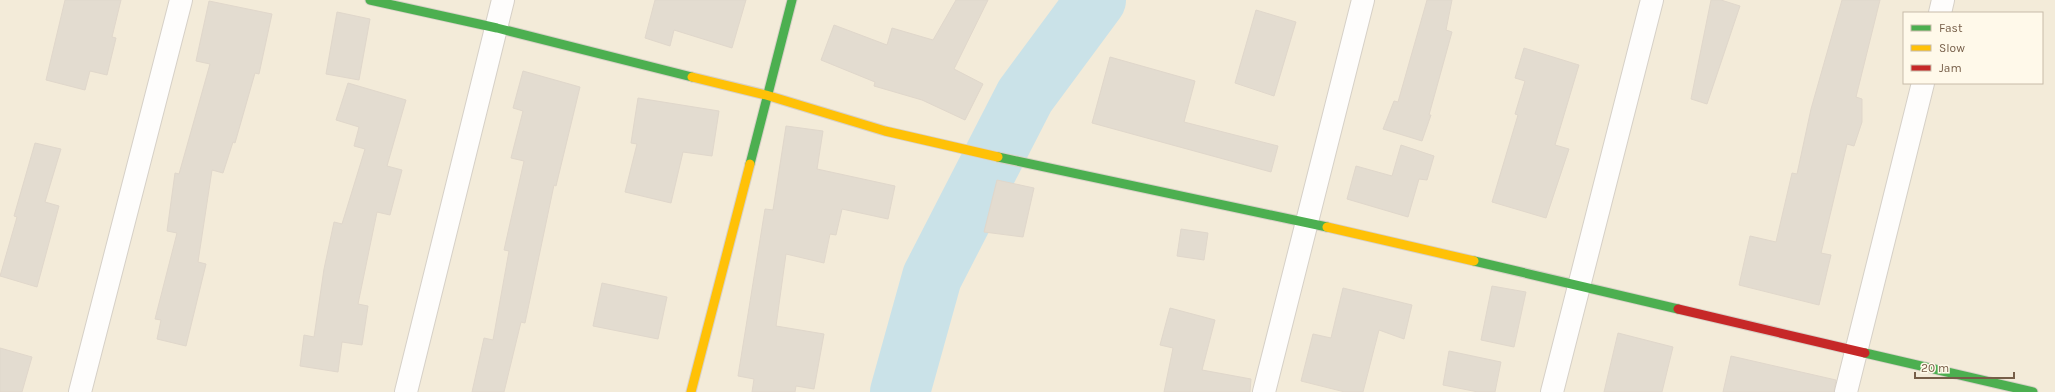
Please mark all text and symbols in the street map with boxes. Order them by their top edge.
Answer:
legend [1903,12,2043,84]
text: Fast [1939,21,1963,35]
text: Slow [1939,41,1965,55]
text: Jam [1939,61,1962,75]
scale bar [1915,354,2014,380]
text: 20 m [1921,361,1949,375]

